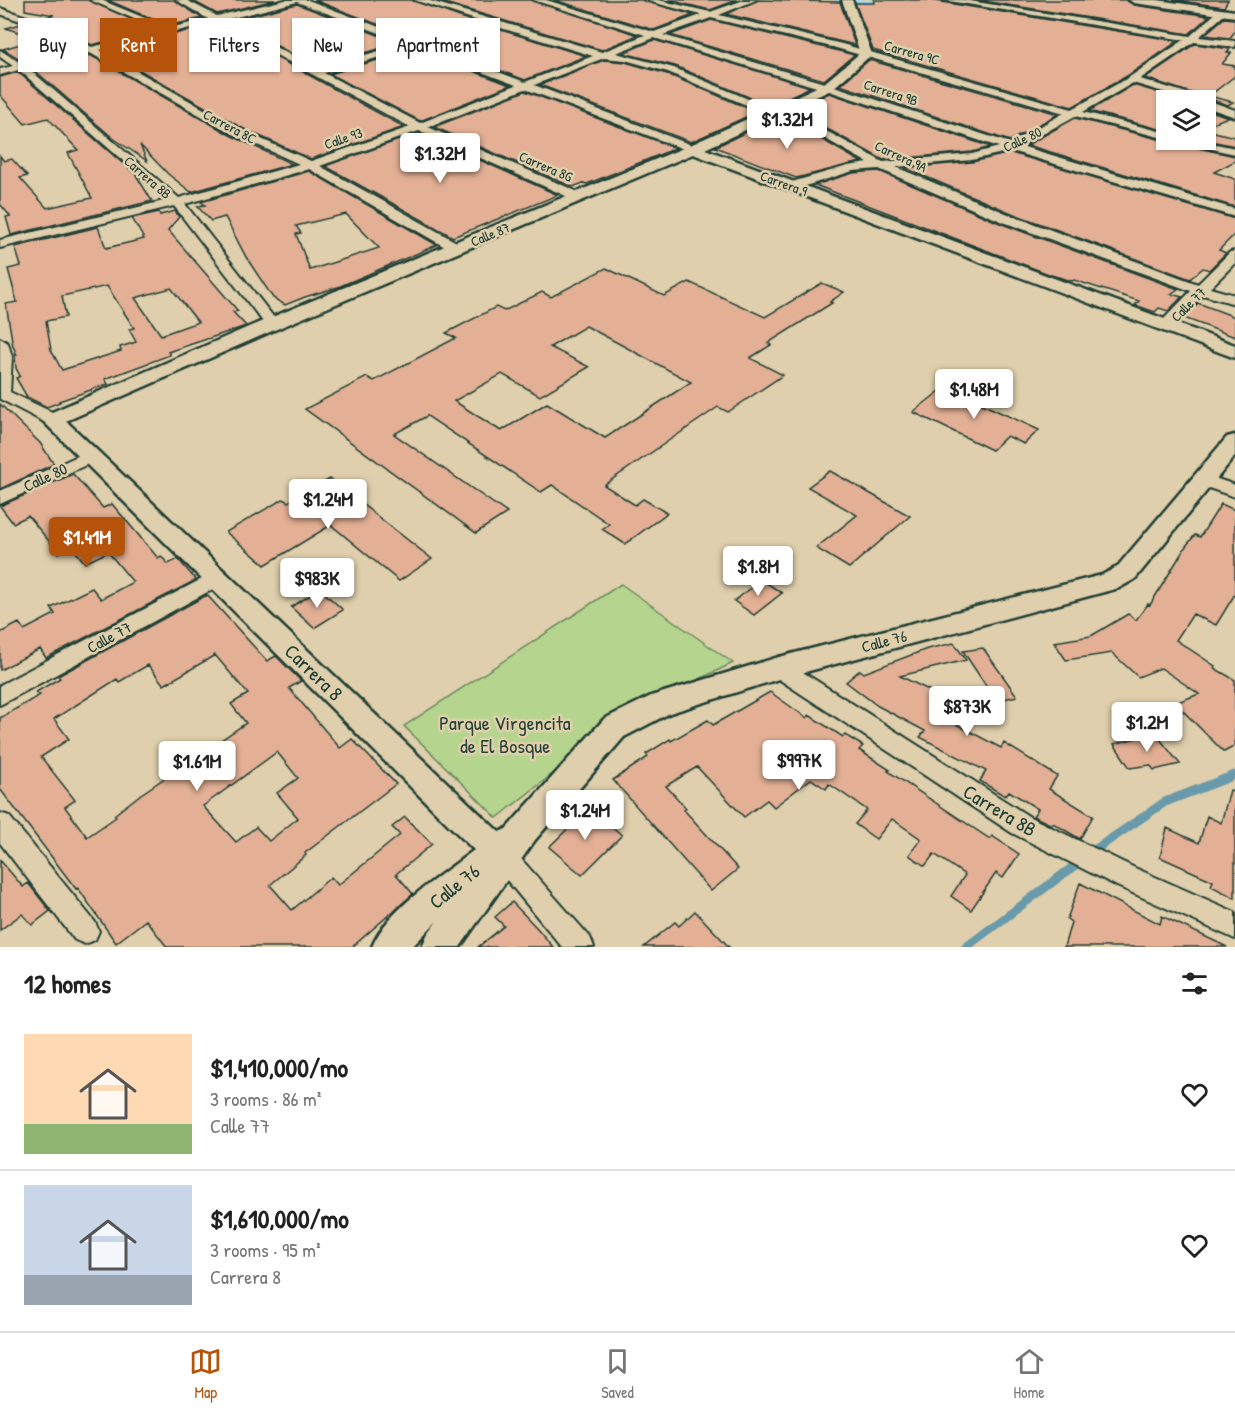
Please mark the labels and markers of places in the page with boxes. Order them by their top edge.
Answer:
pin: $1.32M [738,99,836,150]
pin: $1.32M [391,133,489,184]
pin: $1.48M [925,369,1023,420]
pin: $1.24M [279,479,377,530]
pin: $1.41M [38,517,136,568]
pin: $1.8M [716,546,800,597]
pin: $983K [275,558,359,609]
pin: $873K [925,686,1009,737]
pin: $1.2M [1105,702,1189,753]
pin: $997K [757,740,841,791]
pin: $1.61M [148,741,246,792]
pin: $1.24M [536,790,634,841]

